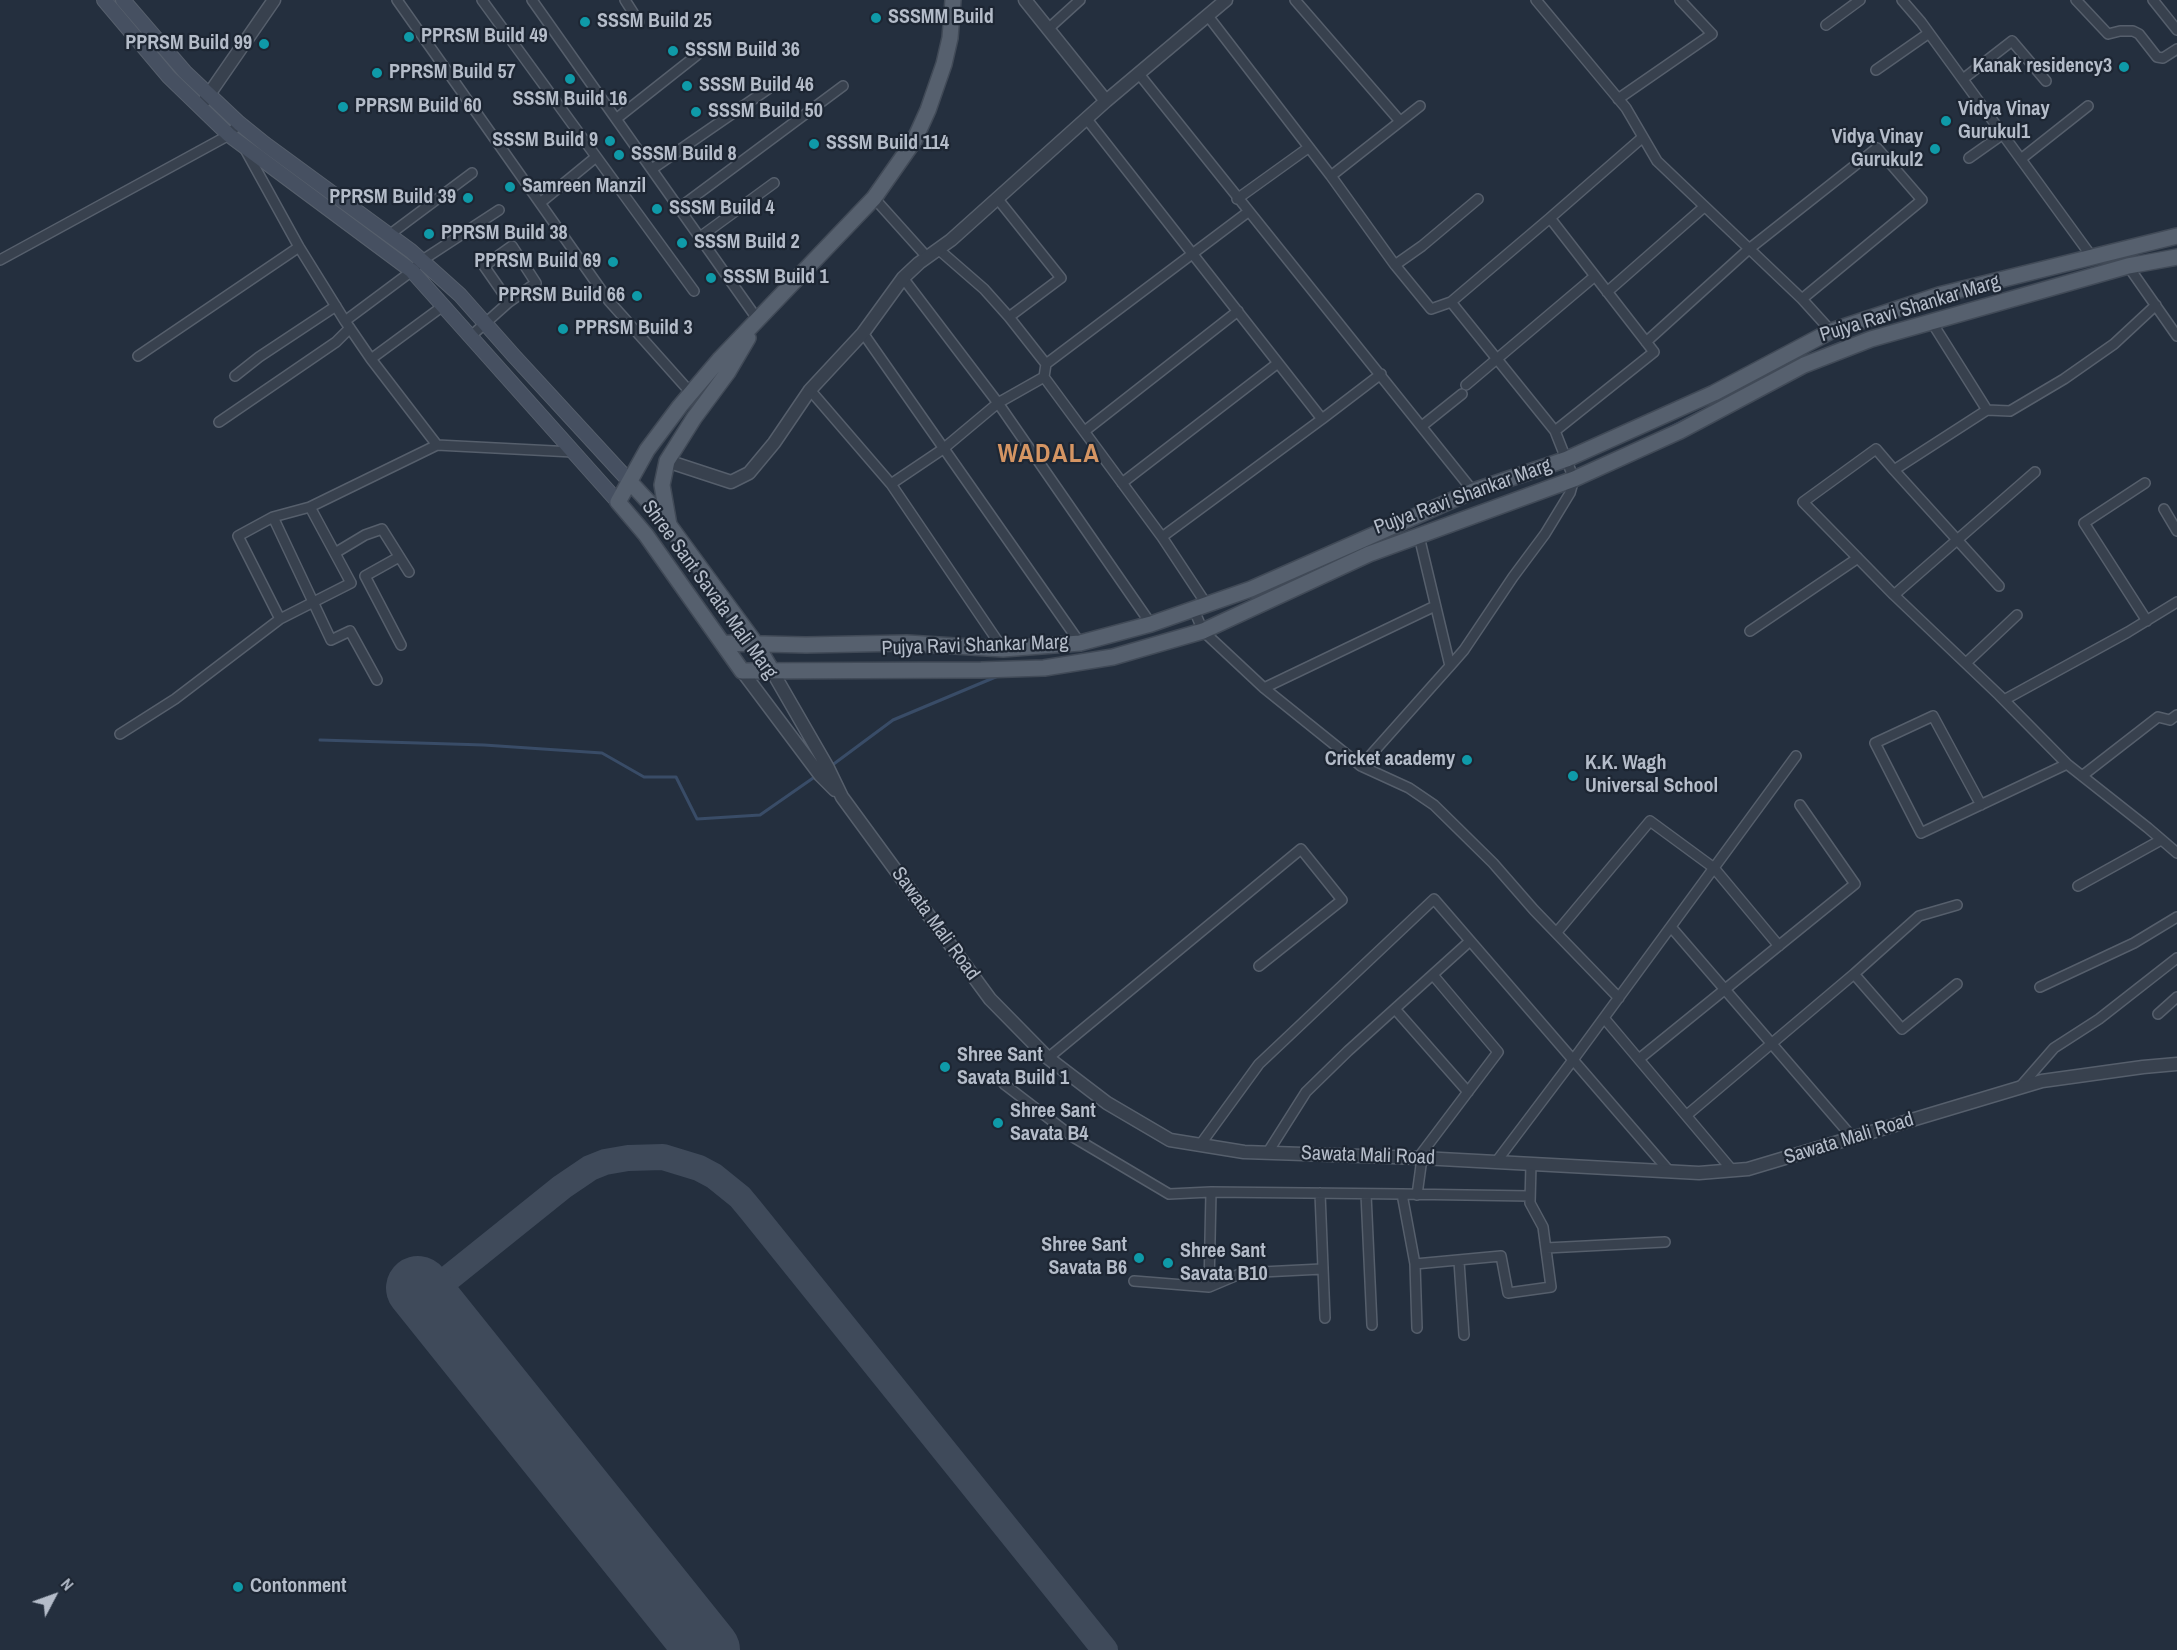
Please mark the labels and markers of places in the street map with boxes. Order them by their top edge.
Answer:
place label: SSSMM Build [888,6,994,30]
place label: SSSM Build 25 [597,10,712,34]
marker: SSSMM Build [869,11,883,25]
marker: SSSM Build 25 [578,15,592,29]
place label: PPRSM Build 49 [421,25,548,49]
marker: PPRSM Build 49 [402,30,416,44]
place label: PPRSM Build 99 [125,32,252,56]
marker: PPRSM Build 99 [257,37,271,51]
place label: SSSM Build 36 [685,39,800,63]
marker: SSSM Build 36 [666,44,680,58]
place label: Kanak residency3 [1973,55,2112,79]
marker: Kanak residency3 [2117,60,2131,74]
place label: PPRSM Build 57 [389,61,516,85]
marker: PPRSM Build 57 [370,66,384,80]
marker: SSSM Build 16 [563,72,577,86]
place label: SSSM Build 46 [699,74,814,98]
marker: SSSM Build 46 [680,79,694,93]
place label: SSSM Build 16 [513,88,627,112]
place label: PPRSM Build 60 [355,95,482,119]
place label: Vidya Vinay Gurukul1 [1958,98,2050,145]
marker: PPRSM Build 60 [336,100,350,114]
place label: SSSM Build 50 [708,100,823,124]
marker: SSSM Build 50 [689,105,703,119]
marker: Vidya Vinay Gurukul1 [1939,114,1953,128]
place label: Vidya Vinay Gurukul2 [1831,126,1923,173]
place label: SSSM Build 9 [492,129,598,153]
place label: SSSM Build 114 [826,132,949,156]
marker: SSSM Build 9 [603,134,617,148]
marker: SSSM Build 114 [807,137,821,151]
marker: Vidya Vinay Gurukul2 [1928,142,1942,156]
place label: SSSM Build 8 [631,143,737,167]
marker: SSSM Build 8 [612,148,626,162]
place label: Samreen Manzil [522,175,646,199]
marker: Samreen Manzil [503,180,517,194]
place label: PPRSM Build 39 [329,186,456,210]
marker: PPRSM Build 39 [461,191,475,205]
place label: SSSM Build 4 [669,197,775,221]
marker: SSSM Build 4 [650,202,664,216]
place label: PPRSM Build 38 [441,222,568,246]
marker: PPRSM Build 38 [422,227,436,241]
place label: SSSM Build 2 [694,231,800,255]
marker: SSSM Build 2 [675,236,689,250]
place label: PPRSM Build 69 [474,250,601,274]
marker: PPRSM Build 69 [606,255,620,269]
place label: SSSM Build 1 [723,266,829,290]
marker: SSSM Build 1 [704,271,718,285]
place label: PPRSM Build 66 [498,284,625,308]
marker: PPRSM Build 66 [630,289,644,303]
place label: PPRSM Build 3 [575,317,693,341]
marker: PPRSM Build 3 [556,322,570,336]
place label: Cricket academy [1325,748,1455,772]
place label: K.K. Wagh Universal School [1585,752,1718,799]
marker: Cricket academy [1460,753,1474,767]
marker: K.K. Wagh Universal School [1566,769,1580,783]
place label: Shree Sant Savata Build 1 [957,1044,1069,1091]
marker: Shree Sant Savata Build 1 [938,1060,952,1074]
place label: Shree Sant Savata B4 [1010,1100,1096,1147]
marker: Shree Sant Savata B4 [991,1116,1005,1130]
place label: Shree Sant Savata B6 [1041,1234,1127,1281]
place label: Shree Sant Savata B10 [1180,1240,1268,1287]
marker: Shree Sant Savata B6 [1132,1251,1146,1265]
marker: Shree Sant Savata B10 [1161,1256,1175,1270]
place label: Contonment [250,1575,347,1599]
marker: Contonment [231,1580,245,1594]

